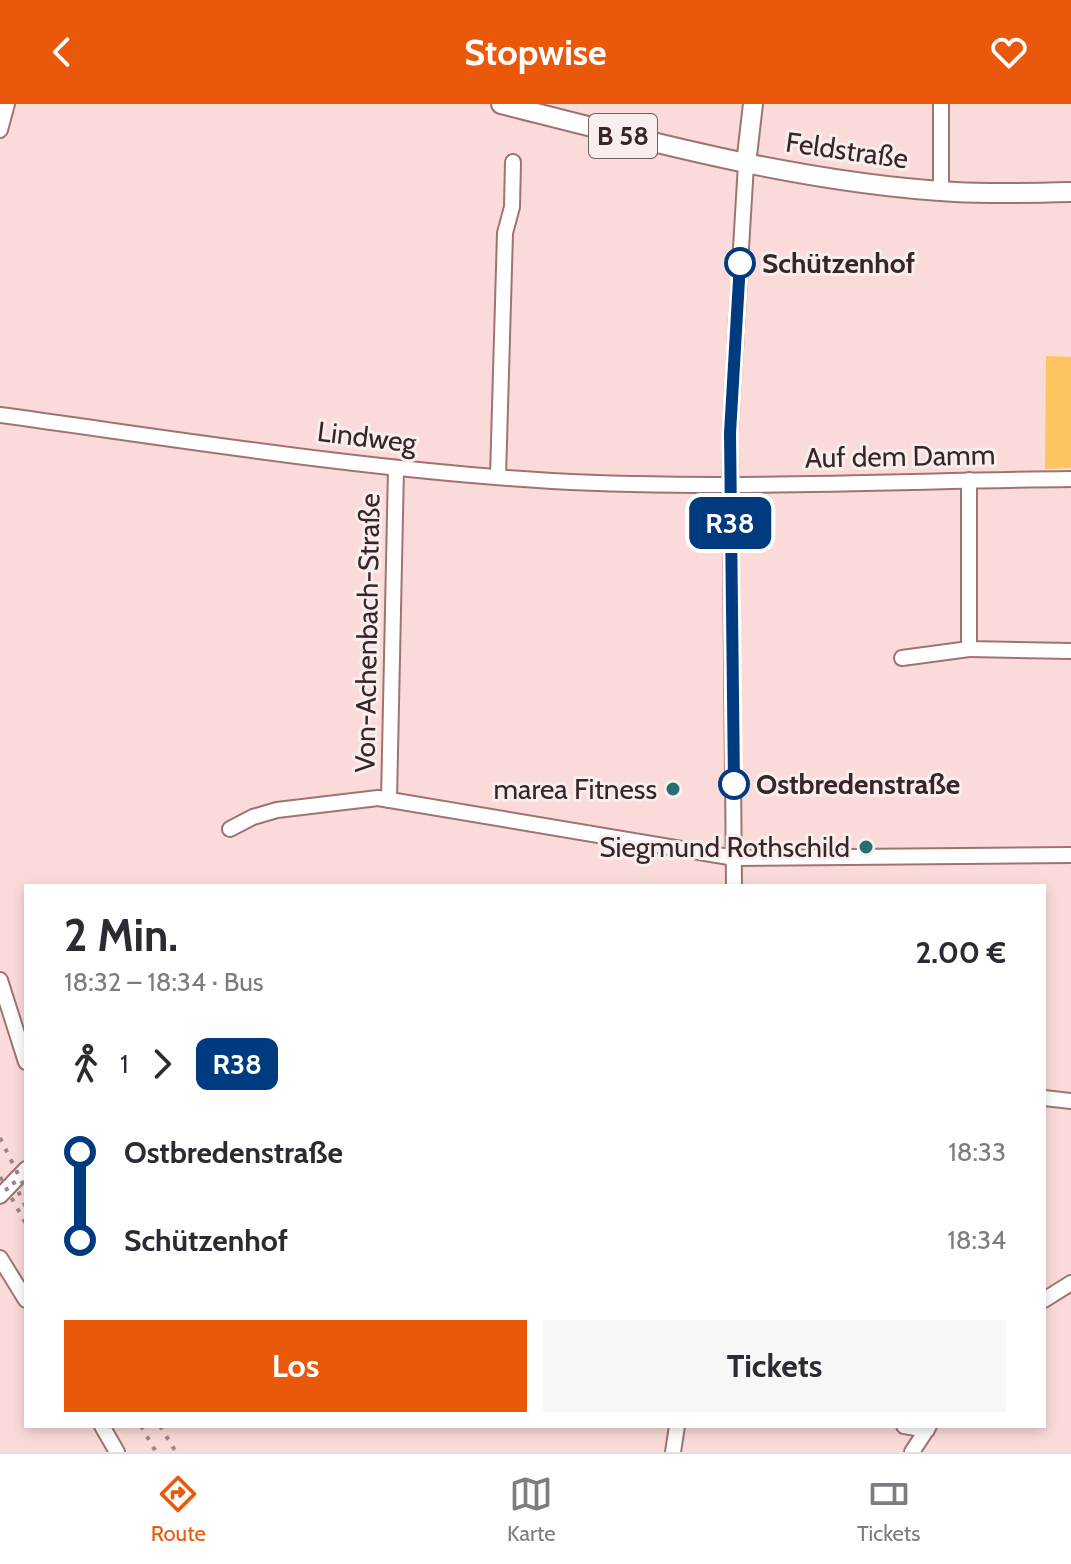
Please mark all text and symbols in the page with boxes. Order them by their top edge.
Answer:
icon: back [40,30,84,74]
text: Stopwise [464,30,607,74]
icon: heart [987,30,1031,74]
road number: B 58 [589,114,657,158]
street label: Feldstraße [784,125,910,175]
place label: Schützenhof [762,246,915,280]
marker: Schützenhof [725,248,755,278]
street label: Lindweg [315,414,420,460]
street label: Auf dem Damm [804,437,996,475]
street label: Von-Achenbach-Straße [348,493,386,773]
line badge: R38 [684,497,776,549]
text: R38 [705,506,755,540]
place label: Ostbredenstraße [756,767,960,801]
marker: Ostbredenstraße [719,769,749,799]
place label: marea Fitness [493,772,657,806]
marker: marea Fitness [664,780,682,798]
place label: Siegmund Rothschild [599,830,850,864]
marker: Siegmund Rothschild [857,838,875,856]
text: 2 Min. [64,909,178,962]
text: 2.00 € [915,934,1006,971]
text: 18:32 – 18:34 · Bus [64,966,264,998]
icon: walk [64,1042,108,1086]
icon: forward [140,1042,184,1086]
text: R38 [212,1047,262,1081]
text: 1 [120,1048,128,1080]
text: Ostbredenstraße [124,1134,343,1171]
text: 18:33 [948,1136,1006,1168]
text: Schützenhof [124,1222,288,1259]
text: 18:34 [947,1224,1006,1256]
button: Los [64,1320,527,1412]
button: Tickets [543,1320,1006,1412]
tab: Route [151,1472,206,1547]
tab: Karte [507,1472,556,1547]
tab: Tickets [857,1472,920,1547]

